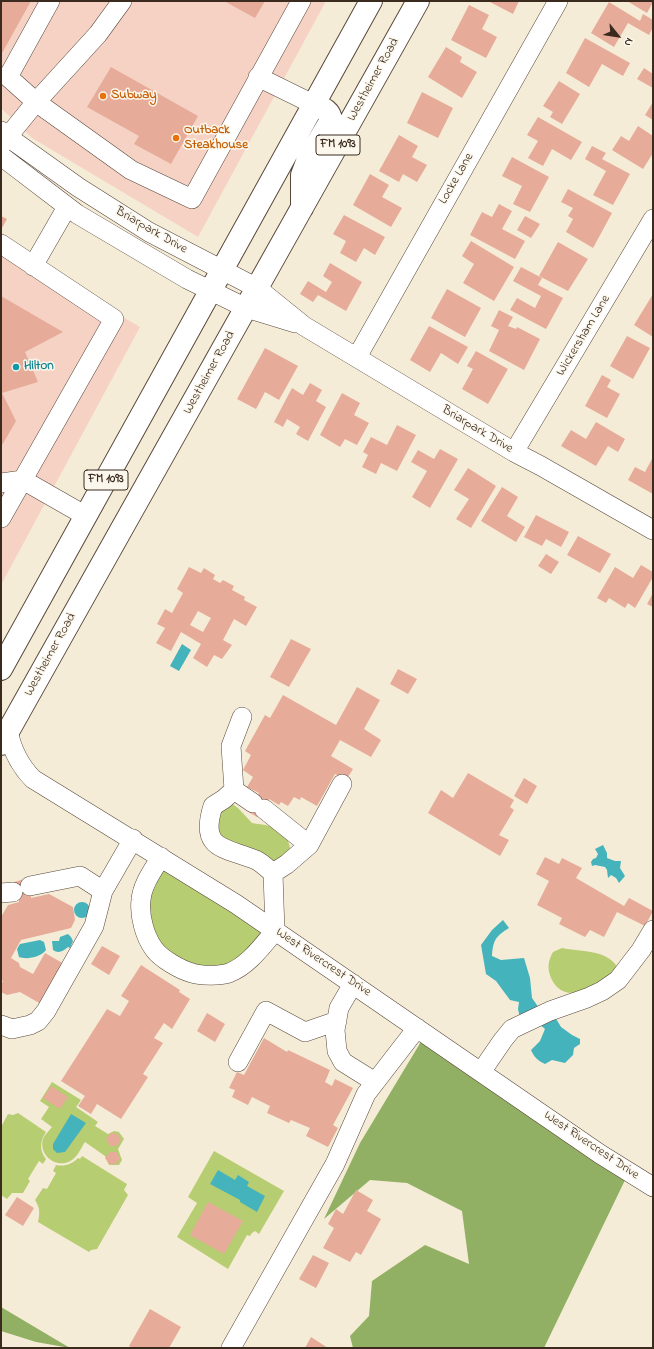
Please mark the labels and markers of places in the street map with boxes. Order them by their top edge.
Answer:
place label: Subway [111,88,156,104]
marker: Subway [98,91,108,101]
place label: Outback Steakhouse [184,123,248,154]
marker: Outback Steakhouse [171,133,181,143]
place label: Hilton [24,359,54,375]
marker: Hilton [11,362,21,372]

